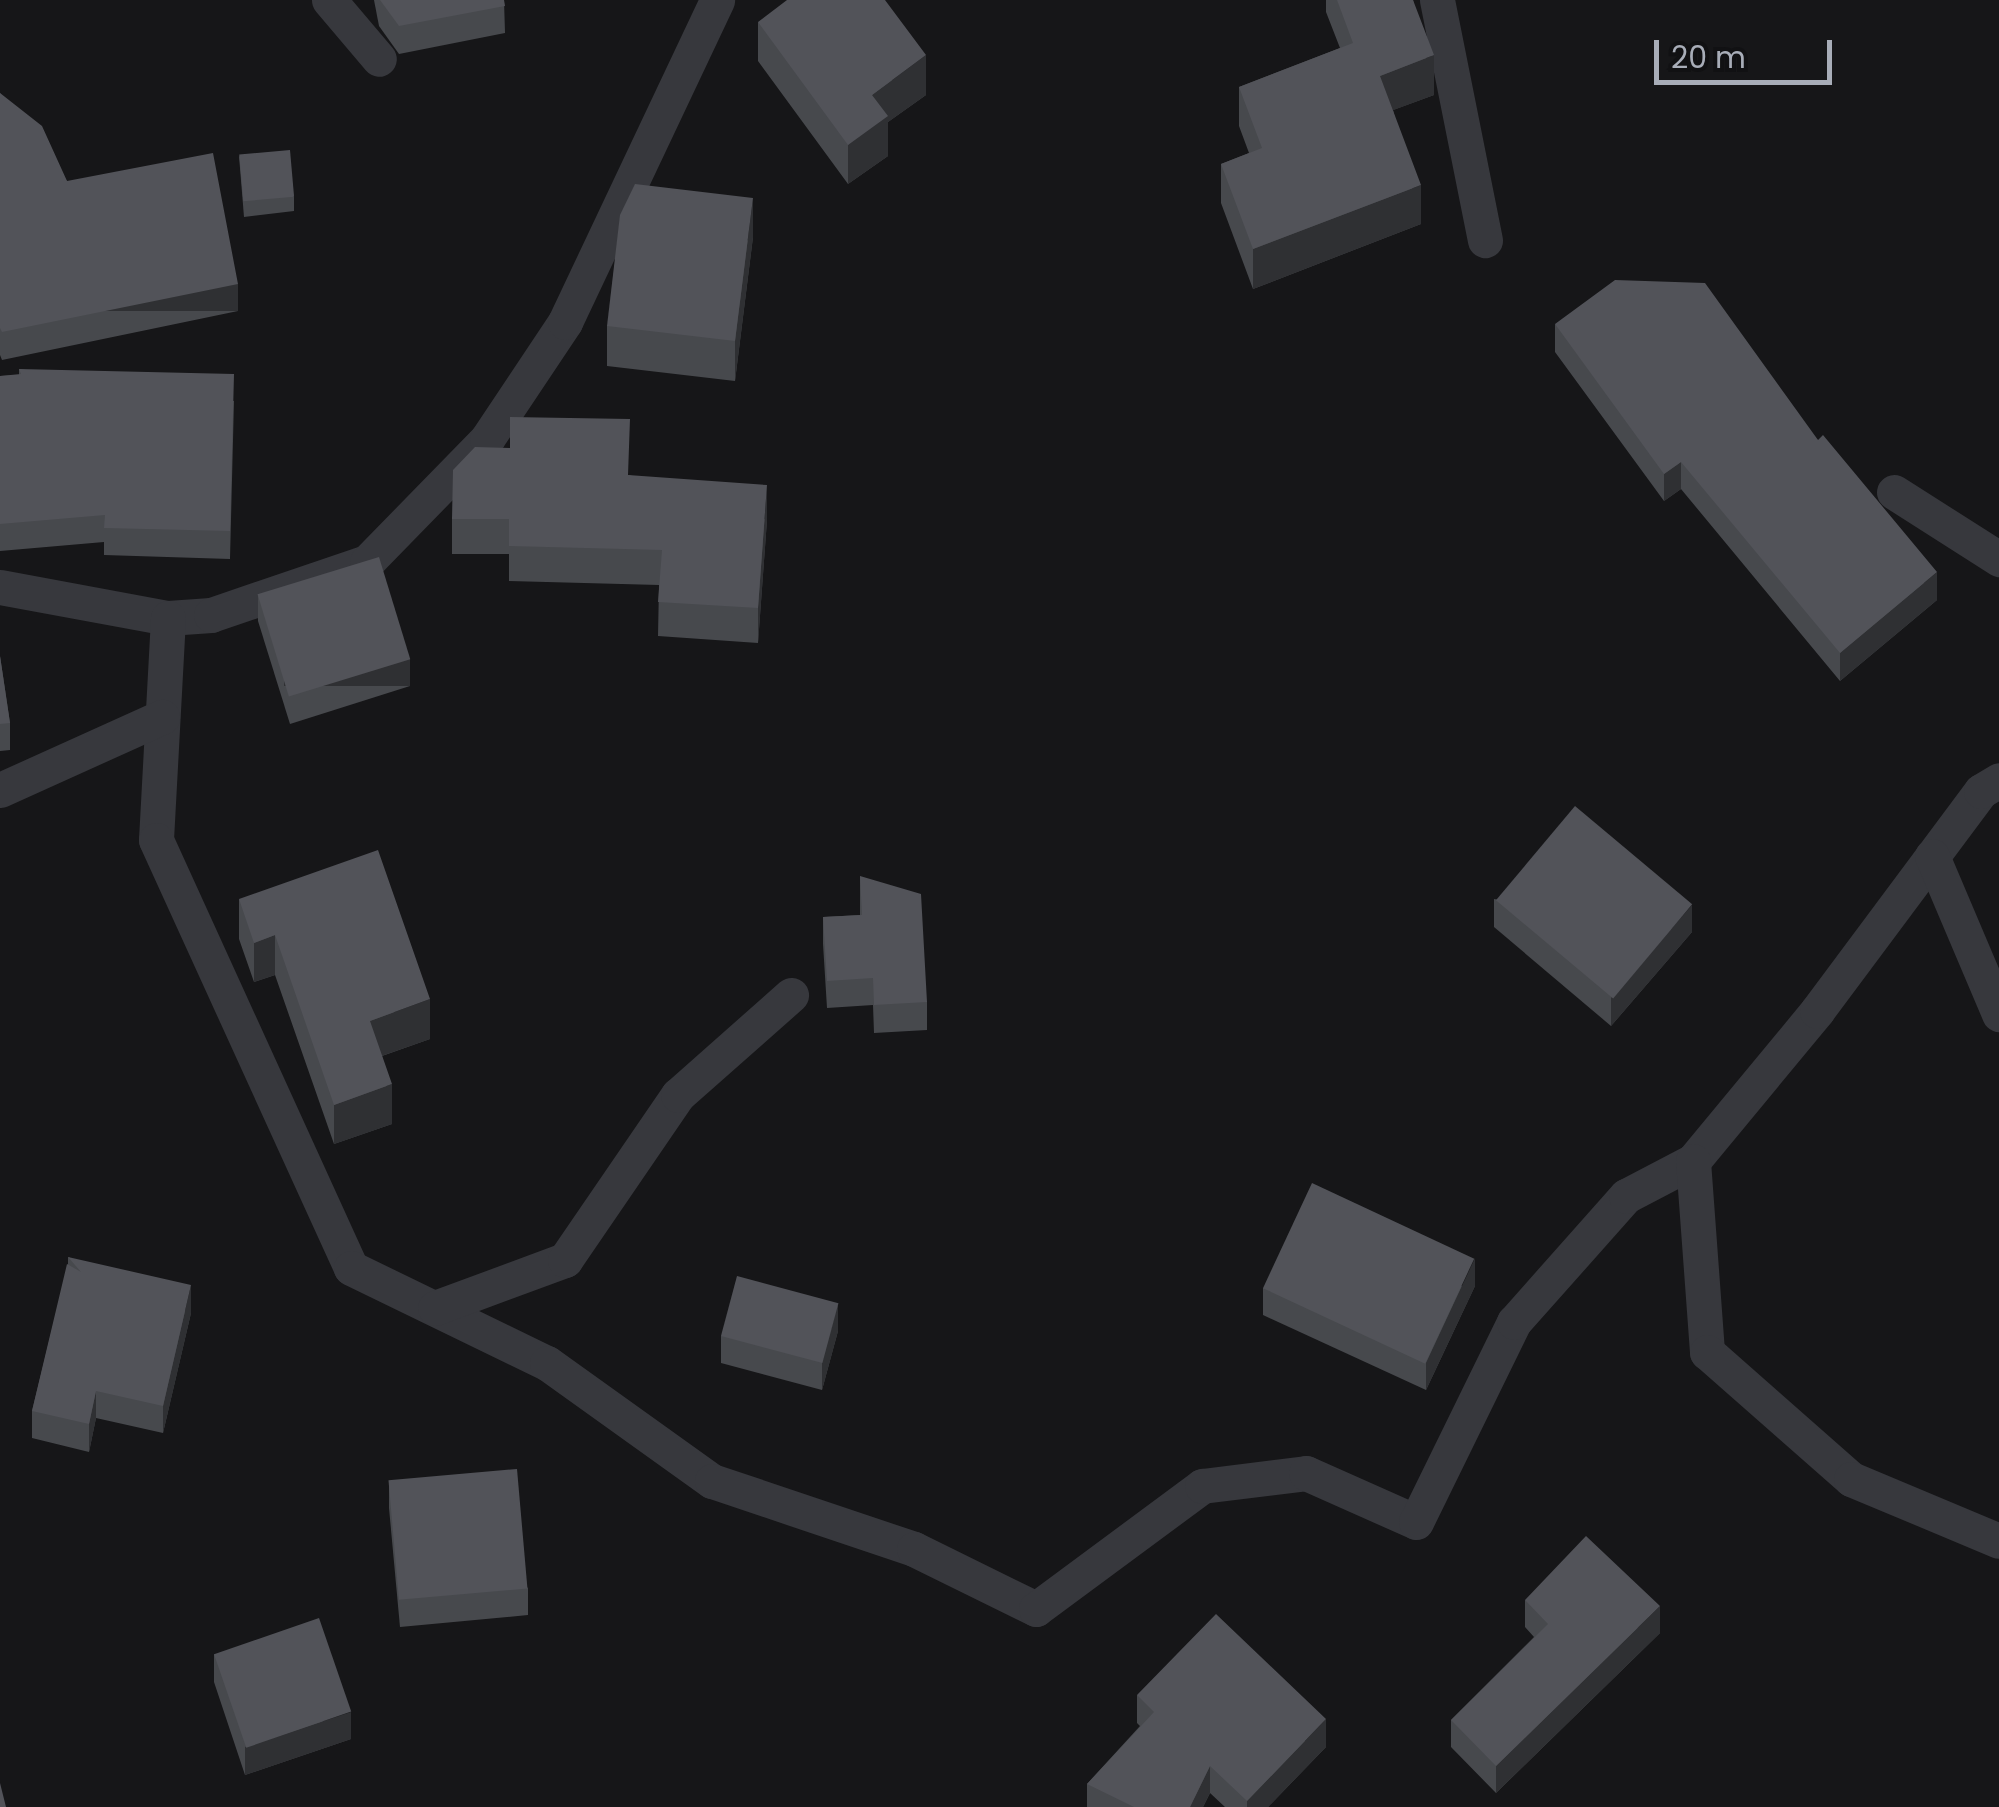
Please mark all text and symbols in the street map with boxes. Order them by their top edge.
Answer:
scale bar [1659,20,1836,82]
text: 20 m [1671,36,1746,79]

